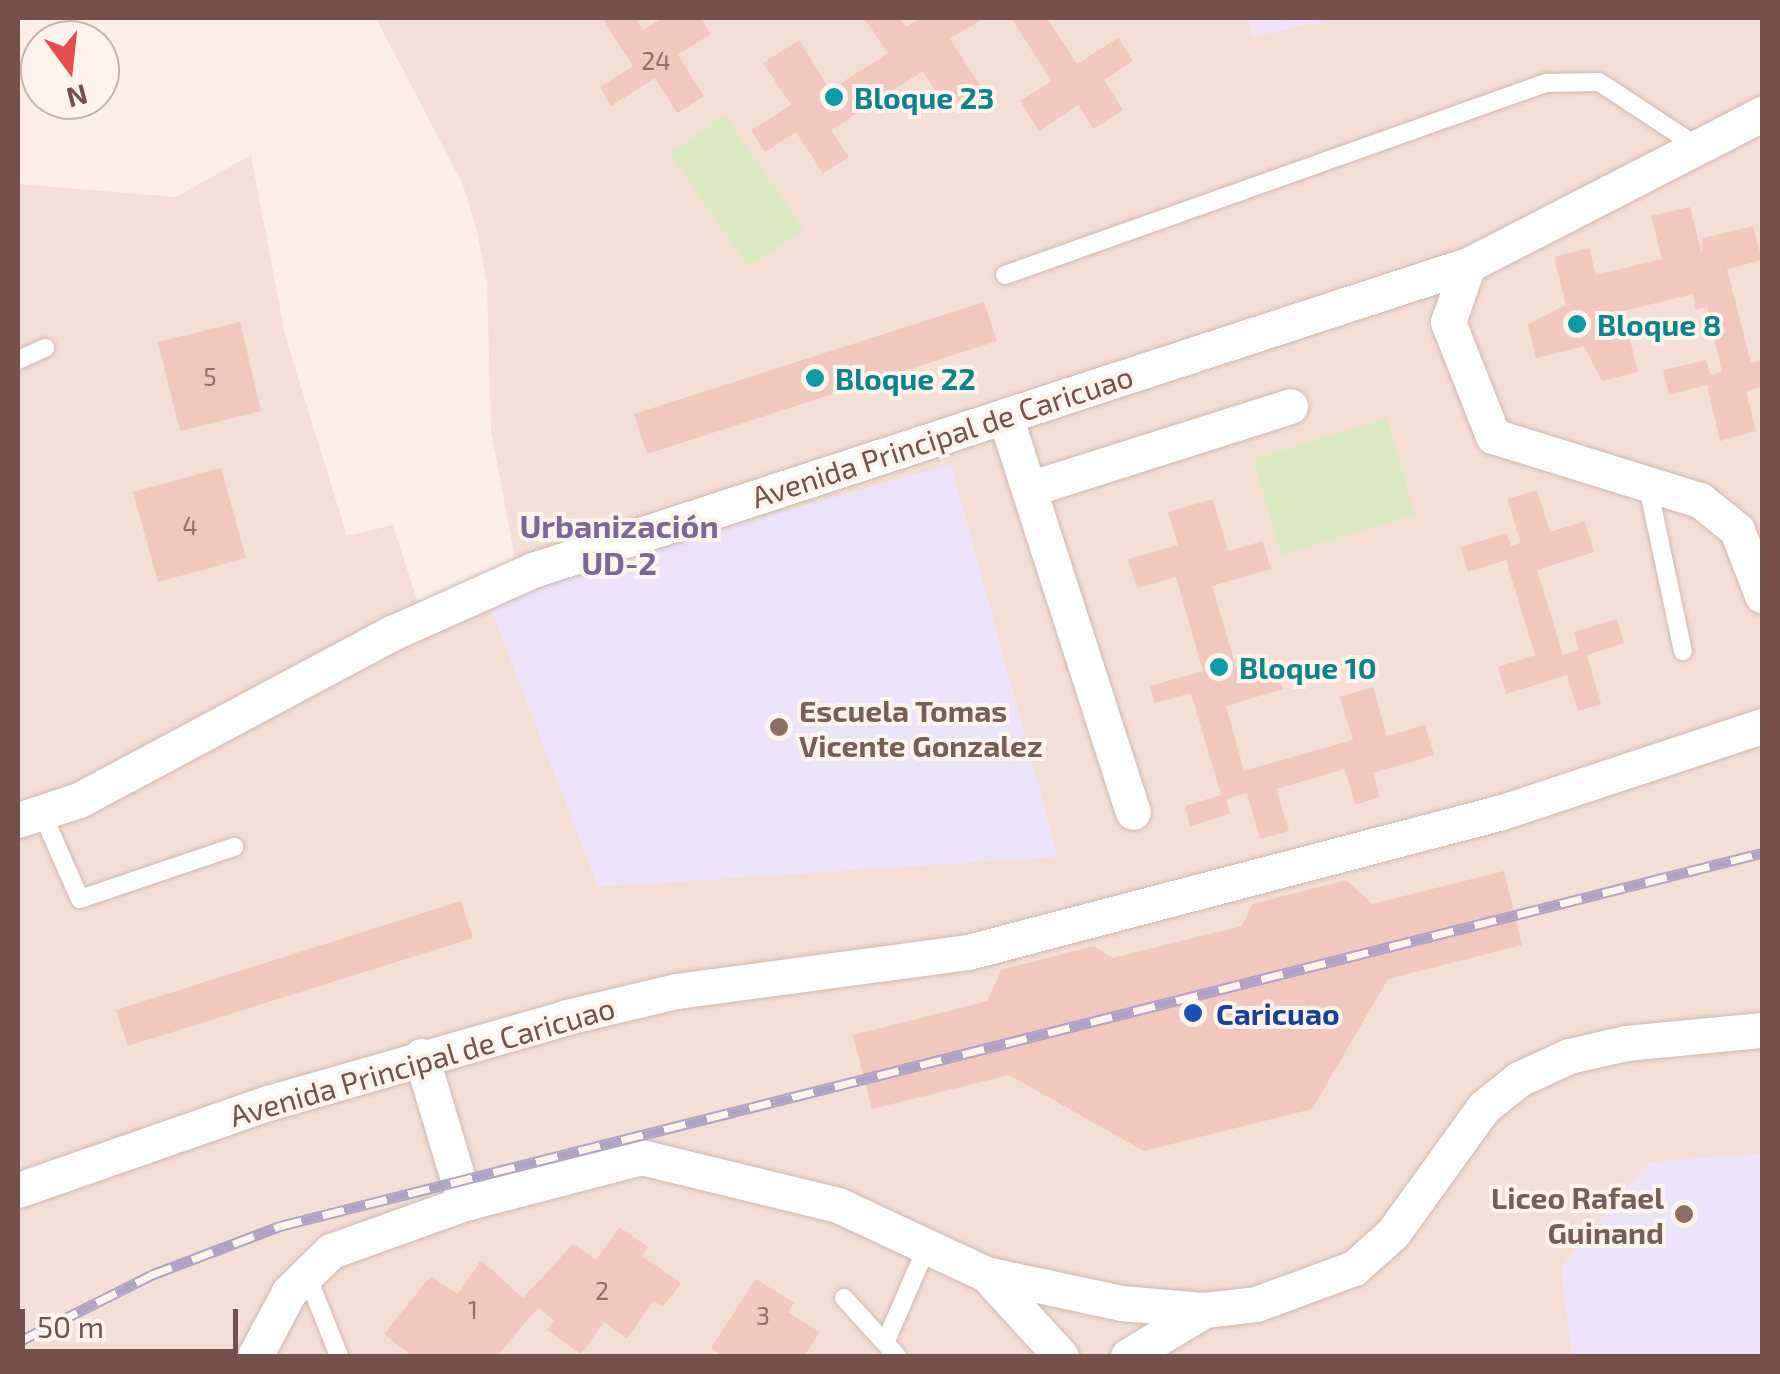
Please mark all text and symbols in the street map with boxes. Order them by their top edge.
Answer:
north arrow [20,20,120,120]
house number: 24 [641,45,671,75]
text: N [63,78,91,116]
place label: Bloque 23 [854,79,994,115]
marker: Bloque 23 [823,86,845,108]
place label: Bloque 8 [1597,306,1721,342]
marker: Bloque 8 [1566,313,1588,335]
street label: Avenida Principal de Caricuao [746,357,1138,515]
place label: Bloque 22 [835,360,976,396]
house number: 5 [203,361,217,391]
marker: Bloque 22 [804,367,826,389]
district label: Urbanización UD-2 [519,507,719,582]
house number: 4 [182,510,198,540]
place label: Bloque 10 [1239,649,1377,685]
marker: Bloque 10 [1208,656,1230,678]
place label: Escuela Tomas Vicente Gonzalez [799,692,1043,762]
marker: Escuela Tomas Vicente Gonzalez [768,716,790,738]
street label: Avenida Principal de Caricuao [225,989,619,1133]
place label: Caricuao [1216,995,1340,1031]
marker: Caricuao [1180,1000,1206,1026]
place label: Liceo Rafael Guinand [1491,1179,1664,1250]
marker: Liceo Rafael Guinand [1673,1203,1695,1225]
house number: 2 [595,1275,609,1305]
scale bar [25,1289,242,1351]
house number: 1 [468,1294,478,1324]
house number: 3 [756,1300,770,1330]
text: 50 m [37,1308,104,1344]

